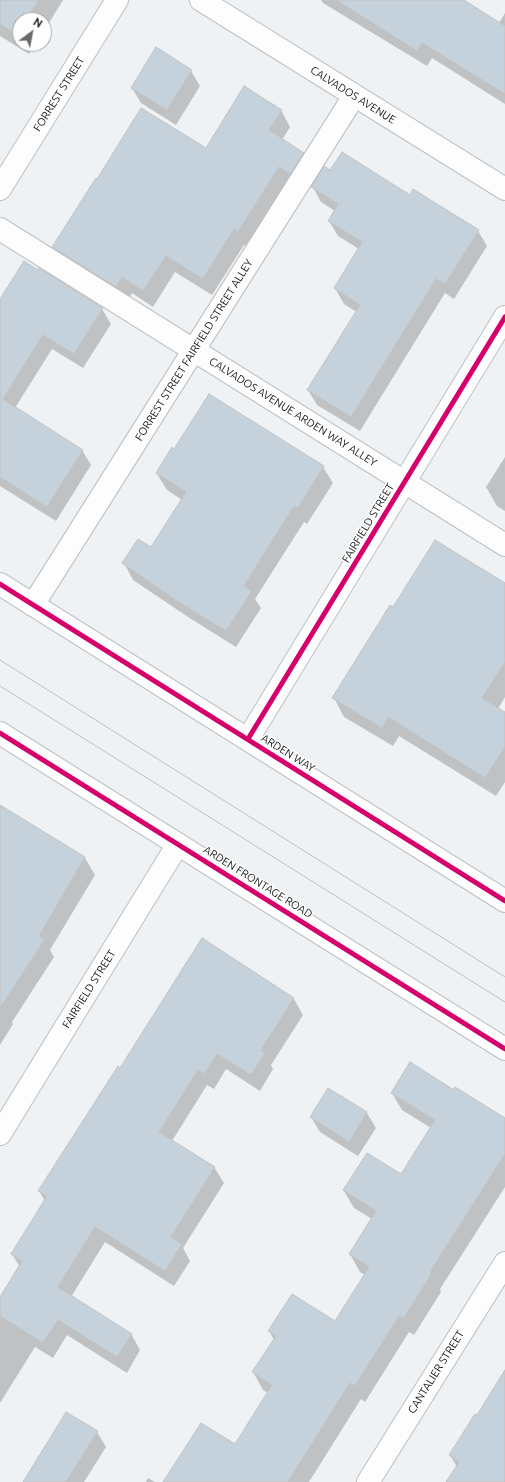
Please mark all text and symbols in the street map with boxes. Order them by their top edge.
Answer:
north arrow [12,12,52,52]
text: N [31,15,44,30]
street label: FORREST STREET [31,54,87,134]
street label: CALVADOS AVENUE [308,63,398,127]
street label: FORREST STREET FAIRFIELD STREET ALLEY [132,257,256,443]
street label: CALVADOS AVENUE ARDEN WAY ALLEY [207,355,379,469]
street label: FAIRFIELD STREET [339,481,397,565]
street label: ARDEN WAY [259,731,317,775]
street label: ARDEN FRONTAGE ROAD [201,843,315,921]
street label: FAIRFIELD STREET [60,947,118,1031]
street label: CANTALIER STREET [405,1328,467,1416]

